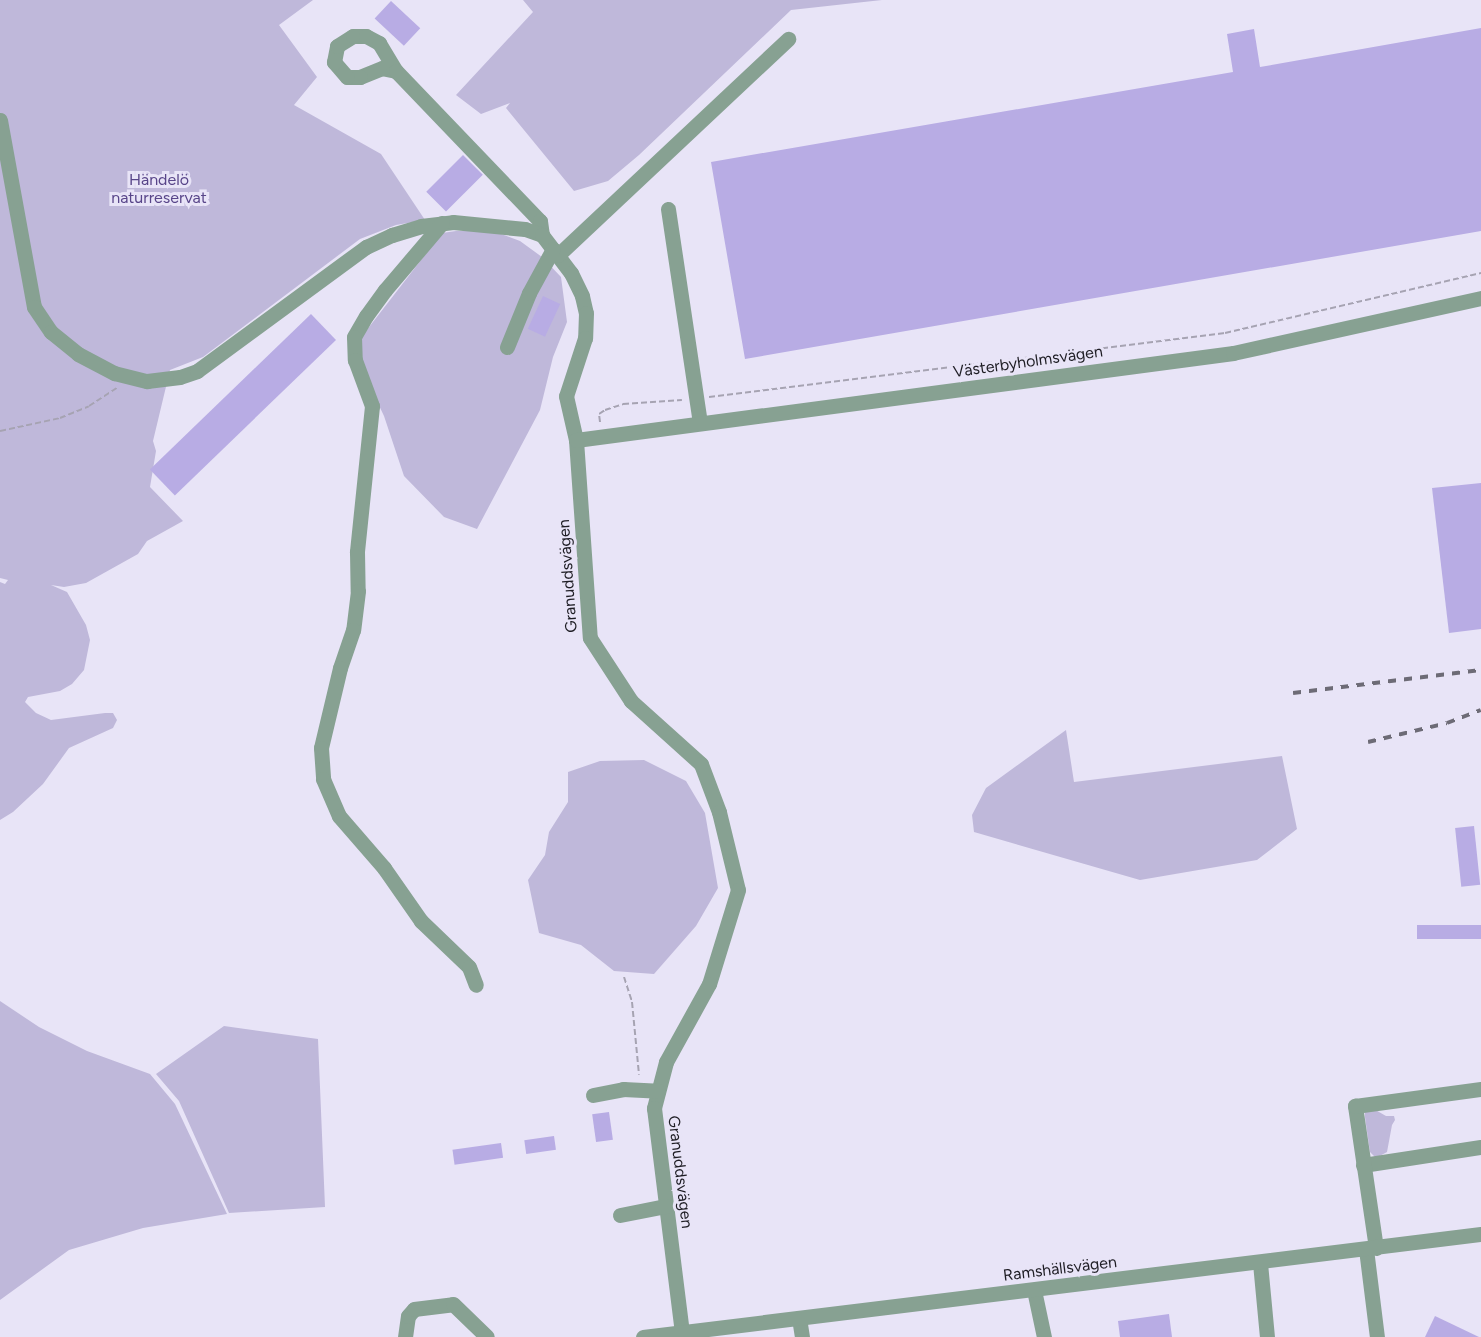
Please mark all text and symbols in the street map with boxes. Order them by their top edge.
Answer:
park label: Händelö naturreservat [111,170,207,208]
street label: Västerbyholmsvägen [952,342,1104,382]
street label: Granuddsvägen [554,519,582,633]
street label: Granuddsvägen [664,1115,696,1229]
street label: Ramshällsvägen [1002,1253,1118,1285]

